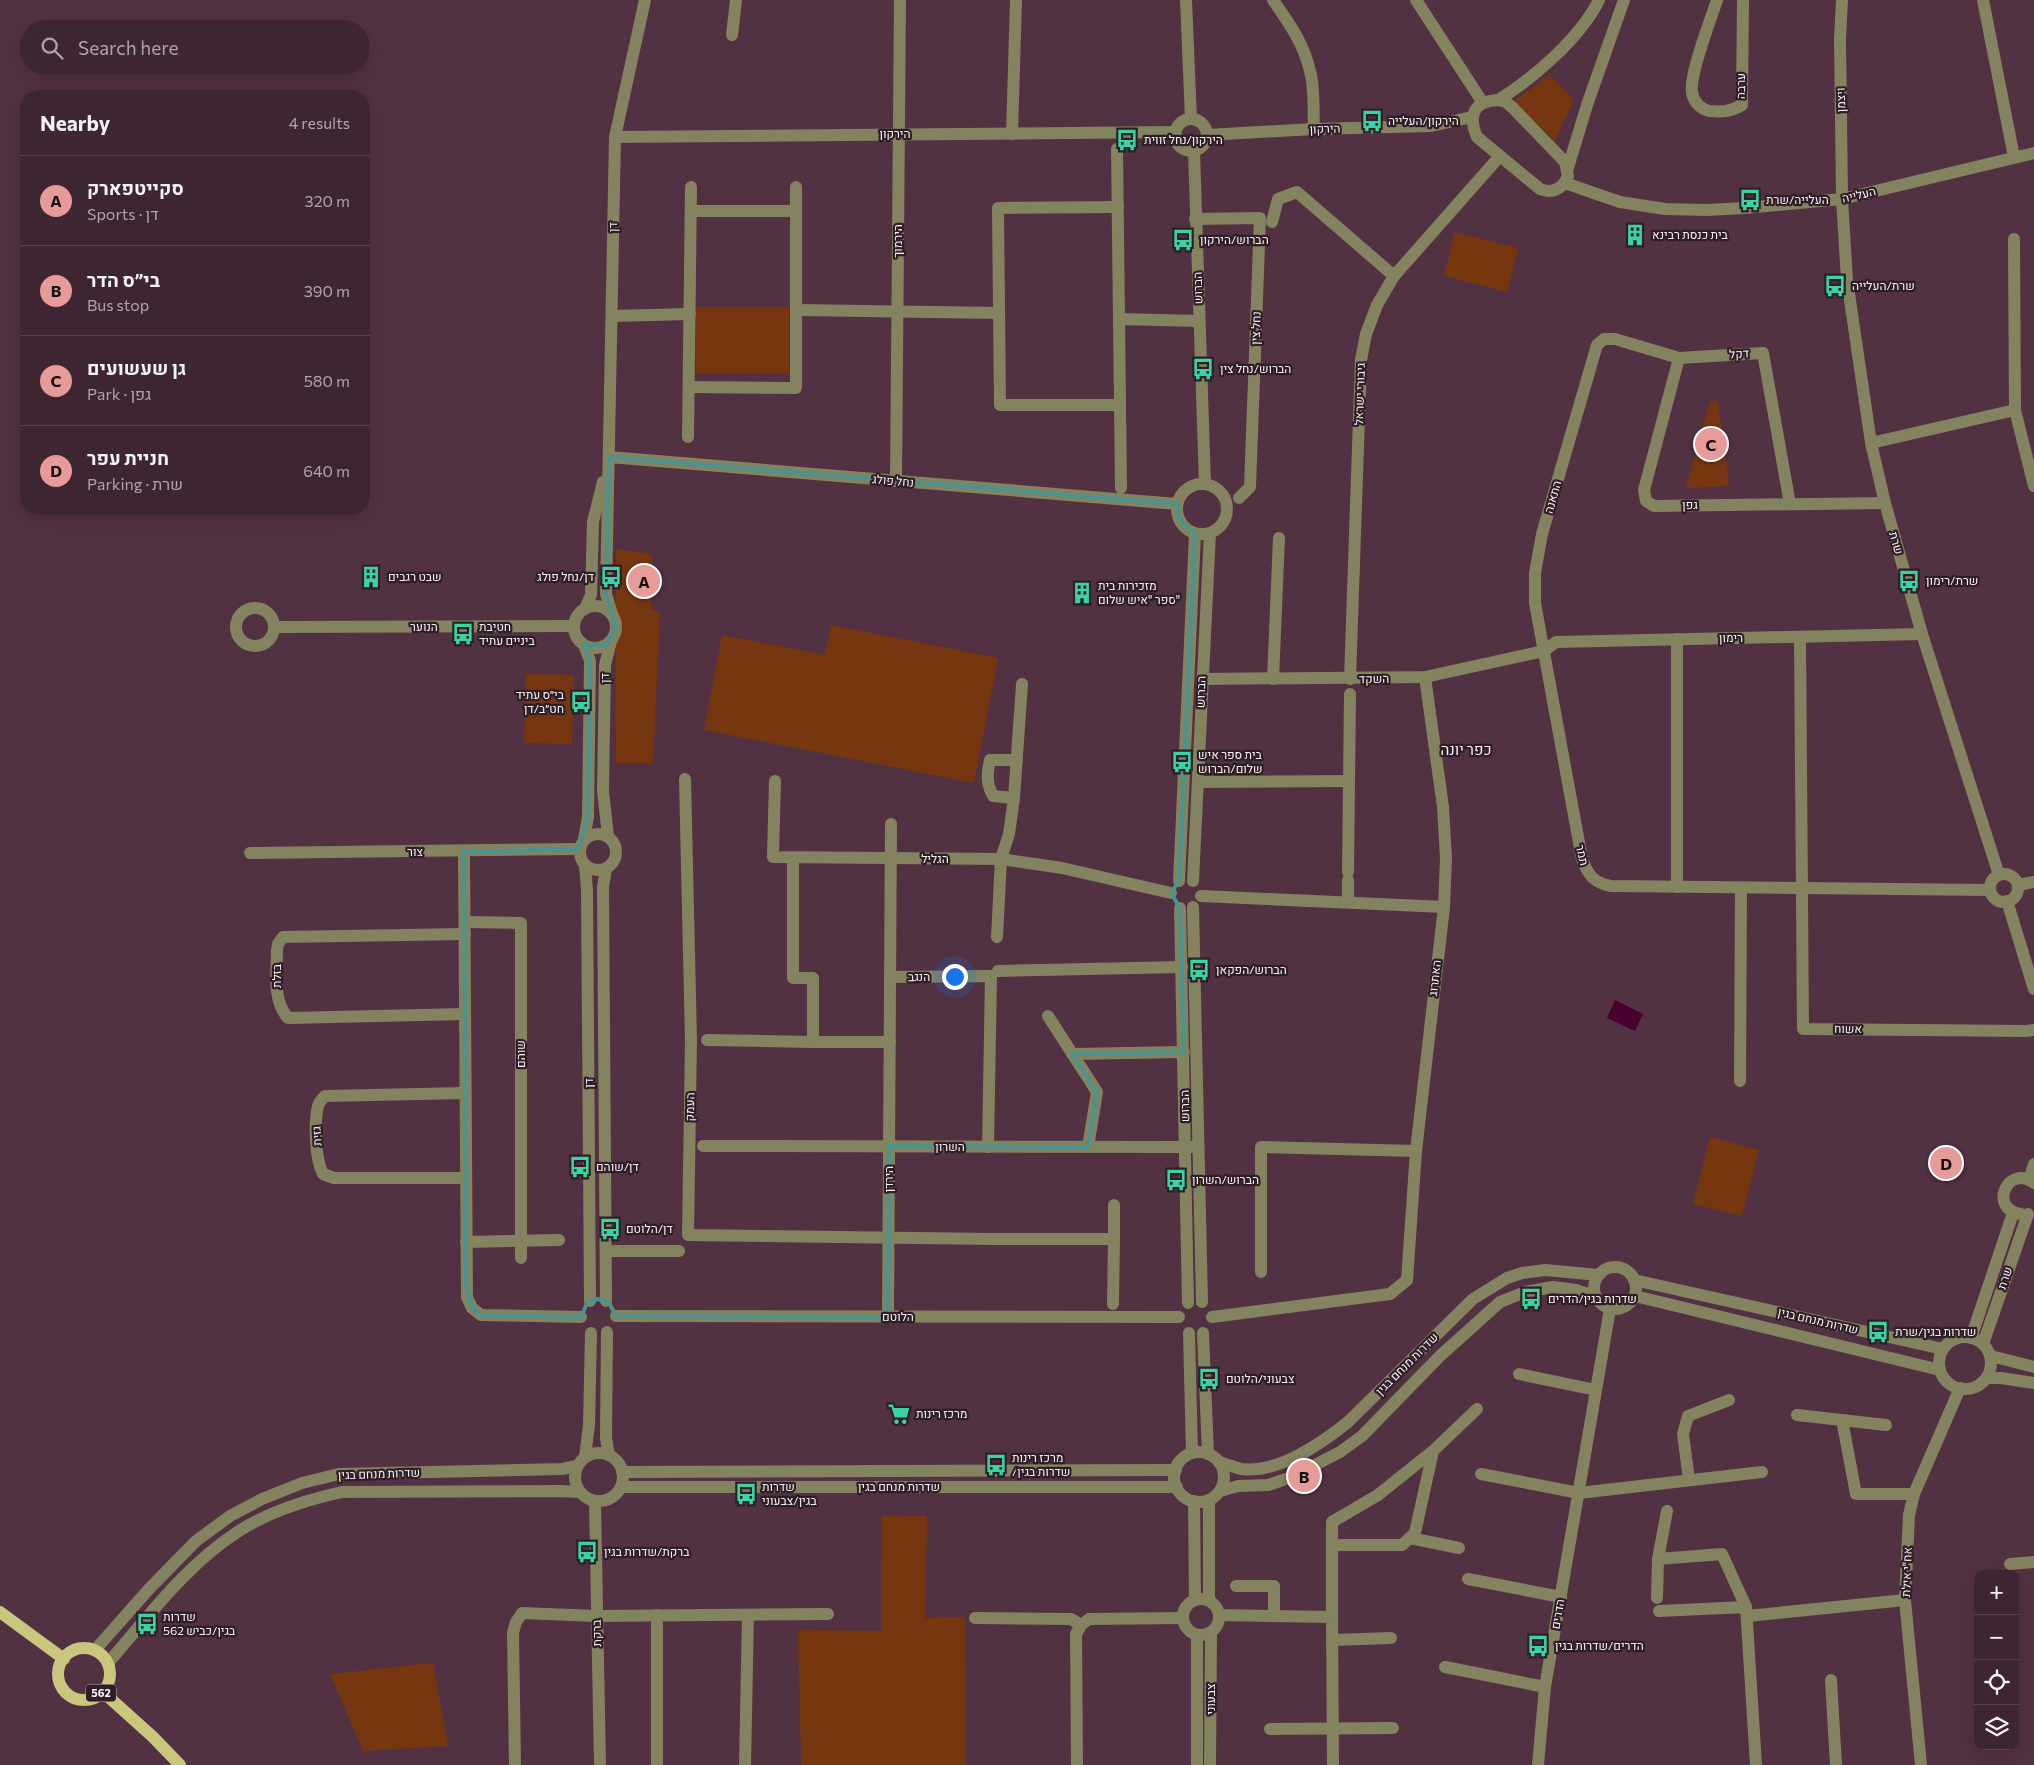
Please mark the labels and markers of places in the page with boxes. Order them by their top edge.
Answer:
bus stop icon: הירקון/העלייה [1359,108,1385,134]
place label: הירקון/העלייה [1388,113,1459,127]
bus stop icon: הירקון/נחל זווית [1114,127,1140,153]
place label: הירקון/נחל זווית [1144,132,1223,146]
bus stop icon: העלייה/שרת [1737,187,1763,213]
place label: העלייה/שרת [1766,192,1829,206]
building icon: בית כנסת רבינא [1622,222,1648,248]
bus stop icon: הברוש/הירקון [1170,227,1196,253]
place label: בית כנסת רבינא [1652,227,1729,241]
place label: הברוש/הירקון [1200,232,1269,246]
bus stop icon: שרת/העלייה [1822,273,1848,299]
place label: שרת/העלייה [1852,278,1915,292]
bus stop icon: הברוש/נחל צין [1190,356,1216,382]
place label: הברוש/נחל צין [1220,361,1291,375]
pin: C [1695,425,1727,463]
pin: A [628,562,660,600]
building icon: שבט רגבים [358,564,384,590]
bus stop icon: דן/נחל פולג [598,564,624,590]
bus stop icon: שרת/רימון [1896,568,1922,594]
place label: שבט רגבים [388,569,442,583]
place label: דן/נחל פולג [537,569,594,583]
place label: שרת/רימון [1926,573,1978,587]
place label: מזכירות בית ספר "איש שלום" [1098,578,1180,606]
building icon: מזכירות בית ספר "איש שלום" [1069,580,1095,606]
place label: חטיבת ביניים עתיד [479,619,535,647]
bus stop icon: חטיבת ביניים עתיד [450,621,476,647]
place label: בי״ס עתיד חט״ב/דן [516,687,565,715]
bus stop icon: בי״ס עתיד חט״ב/דן [568,689,594,715]
place label: בית ספר איש שלום/הברוש [1198,747,1263,775]
bus stop icon: בית ספר איש שלום/הברוש [1169,749,1195,775]
bus stop icon: הברוש/הפקאן [1186,957,1212,983]
place label: הברוש/הפקאן [1216,962,1287,976]
pin: D [1930,1144,1962,1182]
bus stop icon: דן/שוהם [567,1154,593,1180]
place label: דן/שוהם [596,1159,639,1173]
bus stop icon: הברוש/השרון [1163,1167,1189,1193]
place label: הברוש/השרון [1192,1172,1259,1186]
bus stop icon: דן/הלוטם [597,1216,623,1242]
place label: דן/הלוטם [626,1221,673,1235]
bus stop icon: שדרות בגין/הדרים [1518,1286,1544,1312]
place label: שדרות בגין/הדרים [1548,1291,1637,1305]
bus stop icon: שדרות בגין/שרת [1865,1319,1891,1345]
place label: שדרות בגין/שרת [1895,1324,1976,1338]
bus stop icon: צבעוני/הלוטם [1196,1366,1222,1392]
place label: צבעוני/הלוטם [1226,1371,1295,1385]
supermarket icon: מרכז רינות [886,1401,912,1427]
place label: מרכז רינות [916,1406,967,1420]
place label: מרכז רינות /שדרות בגין [1012,1450,1070,1478]
bus stop icon: מרכז רינות /שדרות בגין [983,1452,1009,1478]
pin: B [1288,1457,1320,1495]
place label: שדרות בגין/צבעוני [762,1479,817,1507]
bus stop icon: שדרות בגין/צבעוני [733,1481,759,1507]
bus stop icon: ברקת/שדרות בגין [574,1539,600,1565]
place label: ברקת/שדרות בגין [604,1544,690,1558]
place label: שדרות בגין/כביש 562 [163,1609,236,1637]
bus stop icon: שדרות בגין/כביש 562 [134,1611,160,1637]
bus stop icon: הדרים/שדרות בגין [1525,1633,1551,1659]
place label: הדרים/שדרות בגין [1555,1638,1644,1652]

